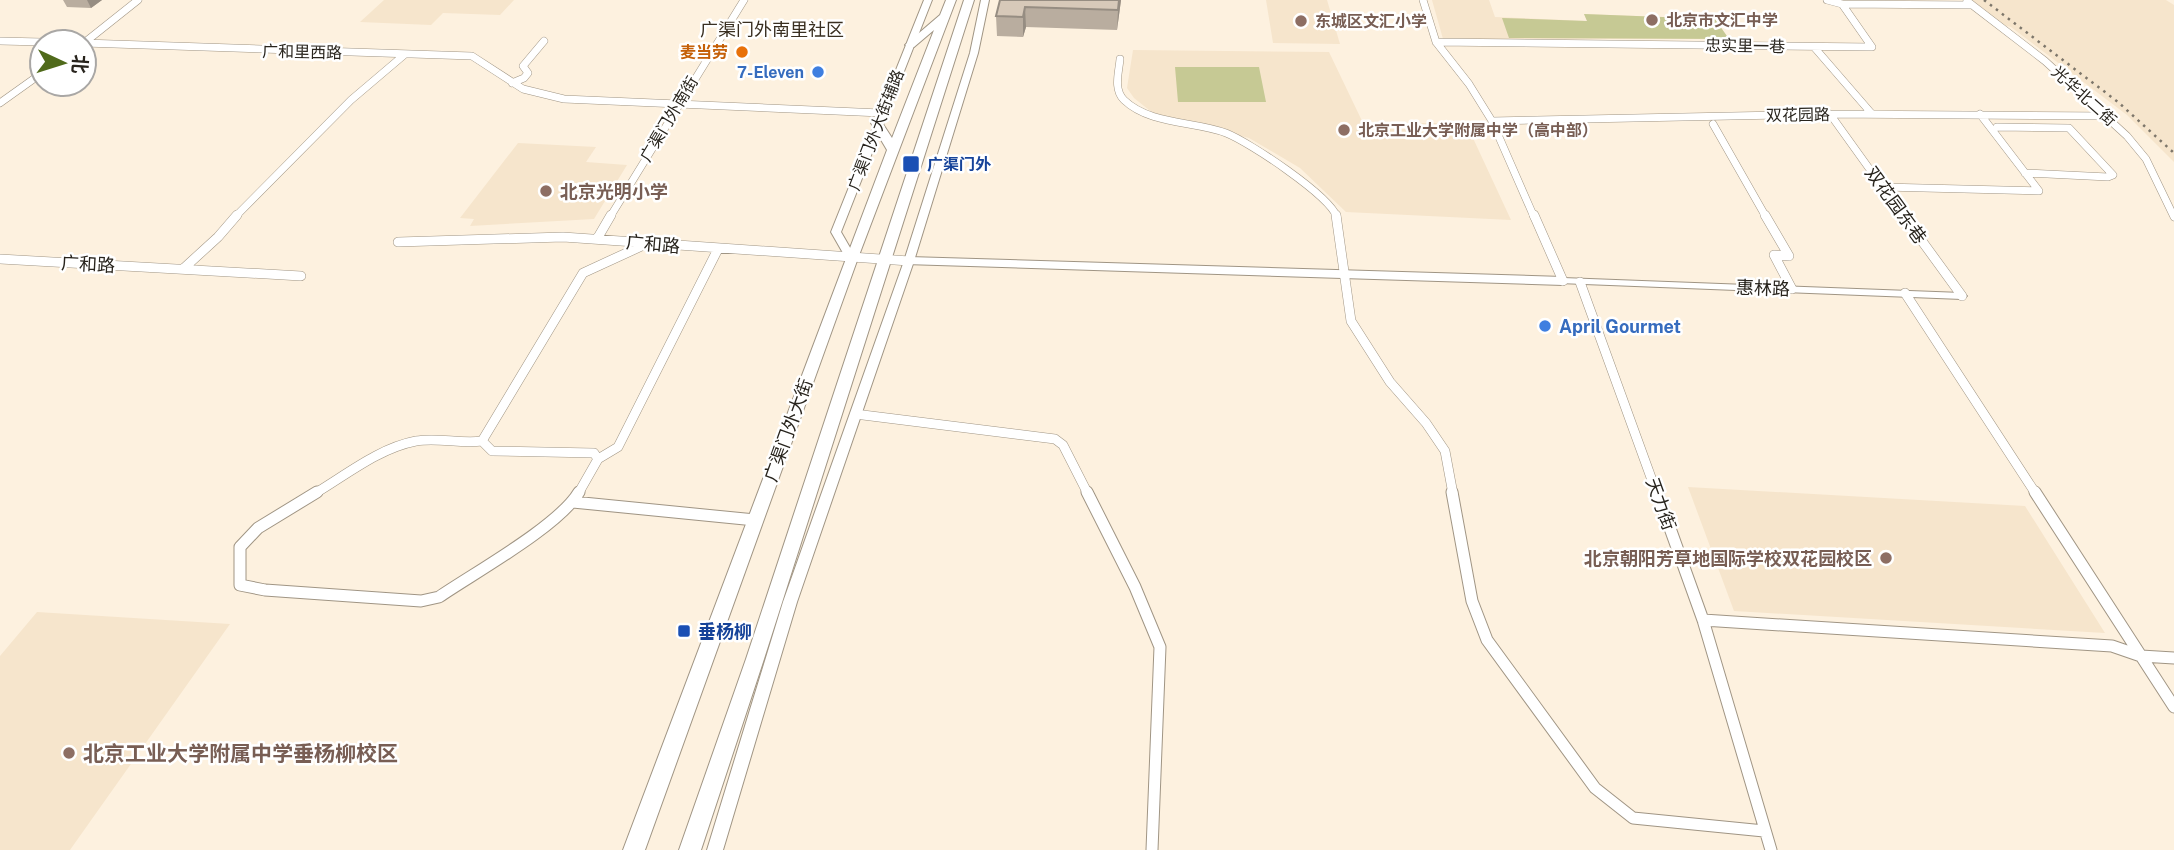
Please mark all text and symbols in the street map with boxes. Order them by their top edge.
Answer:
place label: 北京市文汇中学 [1666,11,1778,30]
place label: 东城区文汇小学 [1315,12,1427,31]
marker: 北京市文汇中学 [1644,12,1660,28]
marker: 东城区文汇小学 [1293,13,1309,29]
district label: 广渠门外南里社区 [700,19,844,40]
north arrow [28,28,98,98]
street label: 忠实里一巷 [1705,36,1785,56]
street label: 广和里西路 [262,42,342,62]
place label: 麦当劳 [680,43,728,62]
marker: 麦当劳 [734,44,750,60]
text: 北 [68,54,92,74]
street label: 光华北二街 [2048,62,2120,130]
place label: 7-Eleven [737,63,804,82]
marker: 7-Eleven [810,64,826,80]
street label: 广渠门外大街辅路 [844,67,908,193]
street label: 广渠门外南街 [636,73,702,165]
street label: 双花园路 [1766,105,1830,125]
place label: 北京工业大学附属中学（高中部） [1358,121,1598,140]
marker: 北京工业大学附属中学（高中部） [1336,122,1352,138]
marker: 广渠门外 [901,154,921,174]
place label: 广渠门外 [927,155,992,174]
street label: 双花园东巷 [1861,162,1931,248]
place label: 北京光明小学 [560,181,668,202]
marker: 北京光明小学 [538,183,554,199]
street label: 广和路 [625,231,681,257]
street label: 广和路 [60,252,116,276]
street label: 惠林路 [1736,277,1790,299]
place label: April Gourmet [1559,316,1681,337]
marker: April Gourmet [1537,318,1553,334]
street label: 广渠门外大街 [760,376,816,484]
street label: 天力街 [1642,475,1680,533]
place label: 北京朝阳芳草地国际学校双花园校区 [1584,548,1872,569]
marker: 北京朝阳芳草地国际学校双花园校区 [1878,550,1894,566]
place label: 垂杨柳 [698,621,752,642]
marker: 垂杨柳 [676,623,692,639]
place label: 北京工业大学附属中学垂杨柳校区 [83,741,398,766]
marker: 北京工业大学附属中学垂杨柳校区 [61,745,77,761]

